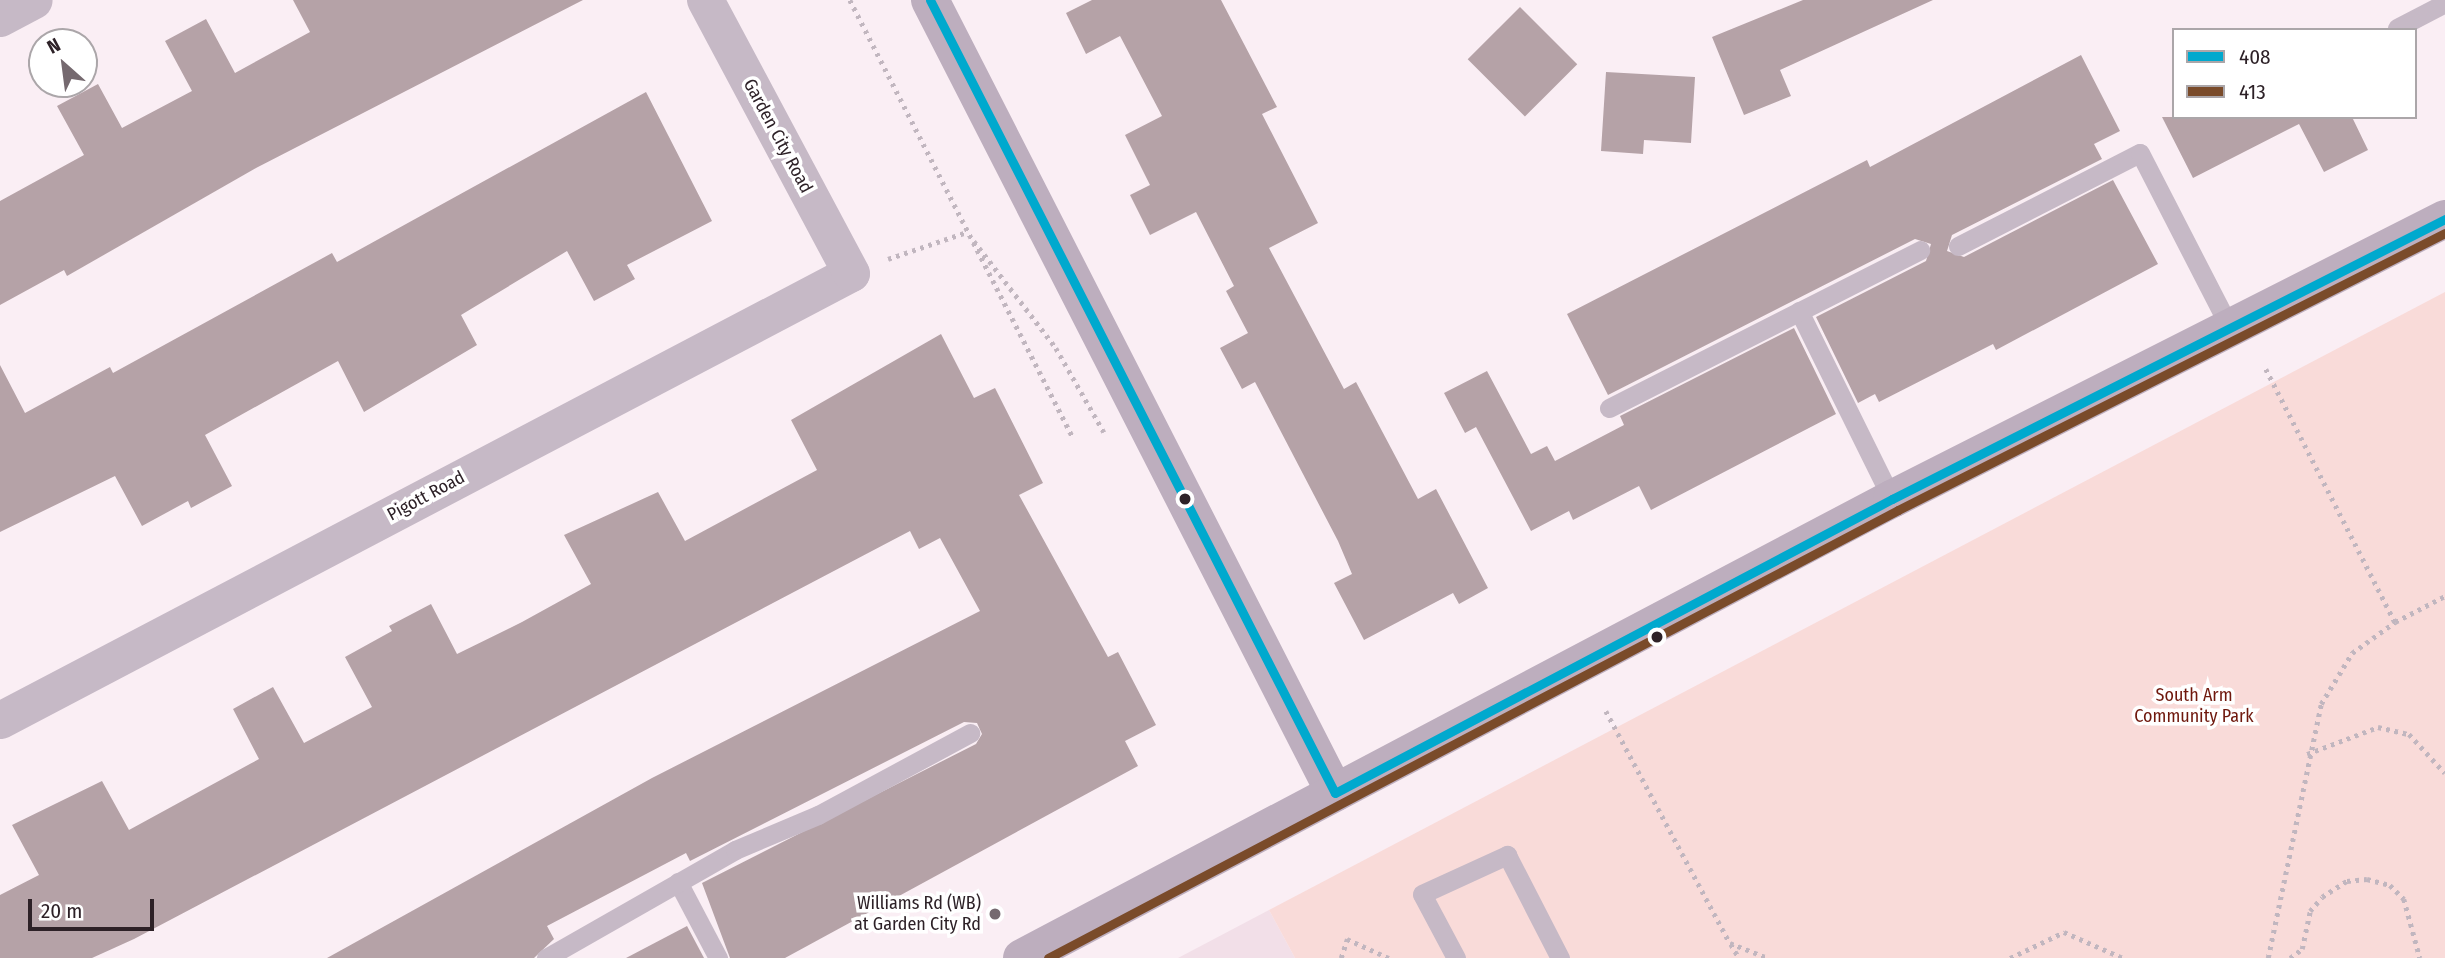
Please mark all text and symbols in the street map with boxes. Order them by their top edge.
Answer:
north arrow [28,28,98,98]
legend [2172,28,2417,119]
text: N [43,33,64,59]
text: 408 [2239,44,2271,70]
street label: Garden City Road [739,75,817,197]
text: 413 [2239,79,2266,105]
street label: Pigott Road [383,467,469,525]
unlabelled marker [1178,492,1192,506]
unlabelled marker [1650,630,1664,644]
park label: South Arm Community Park [2134,685,2254,728]
scale bar [32,884,158,928]
place label: Williams Rd (WB) at Garden City Rd [854,893,981,936]
text: 20 m [41,898,82,924]
marker: Williams Rd (WB) at Garden City Rd [987,906,1003,922]

